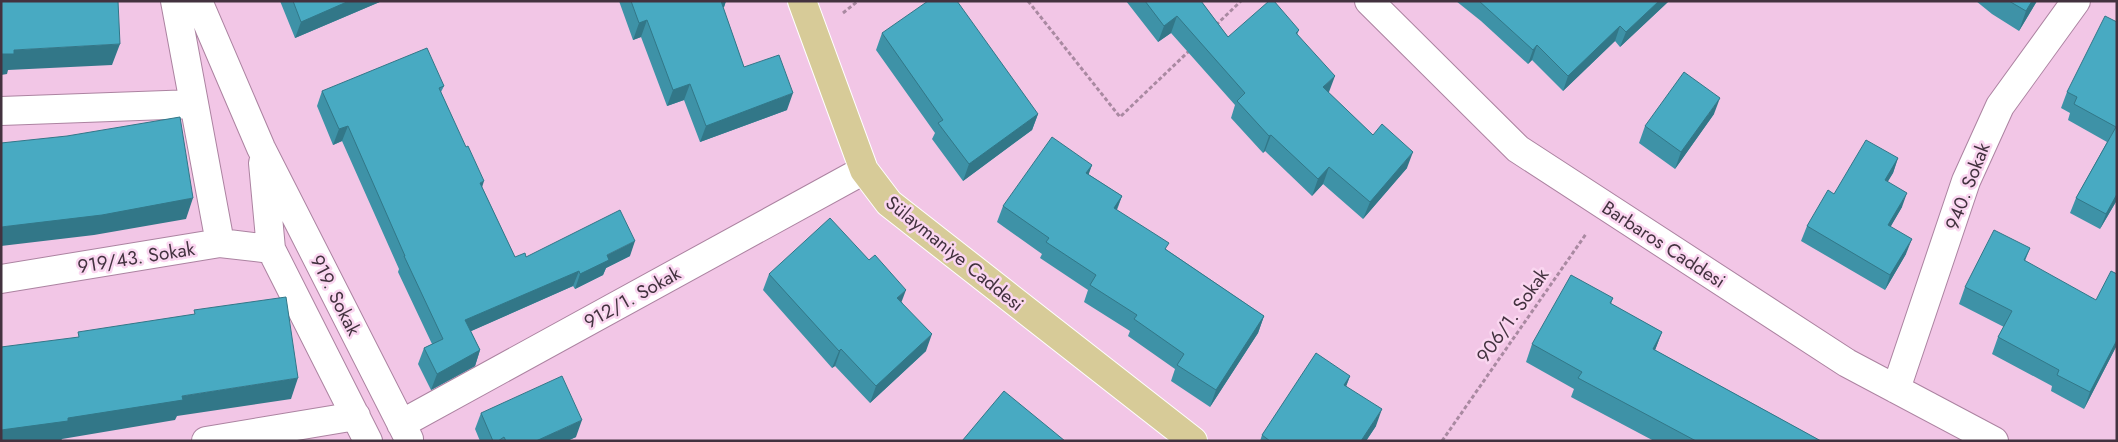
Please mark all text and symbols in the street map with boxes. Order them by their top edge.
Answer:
street label: 940. Sokak [1938,138,1997,234]
street label: Sülaymaniye Caddesi [880,189,1030,318]
street label: Barbaros Caddesi [1597,194,1731,295]
street label: 919/43. Sokak [76,235,197,280]
street label: 919. Sokak [304,250,368,341]
street label: 912/1. Sokak [579,259,686,335]
street label: 906/1. Sokak [1470,262,1555,368]

